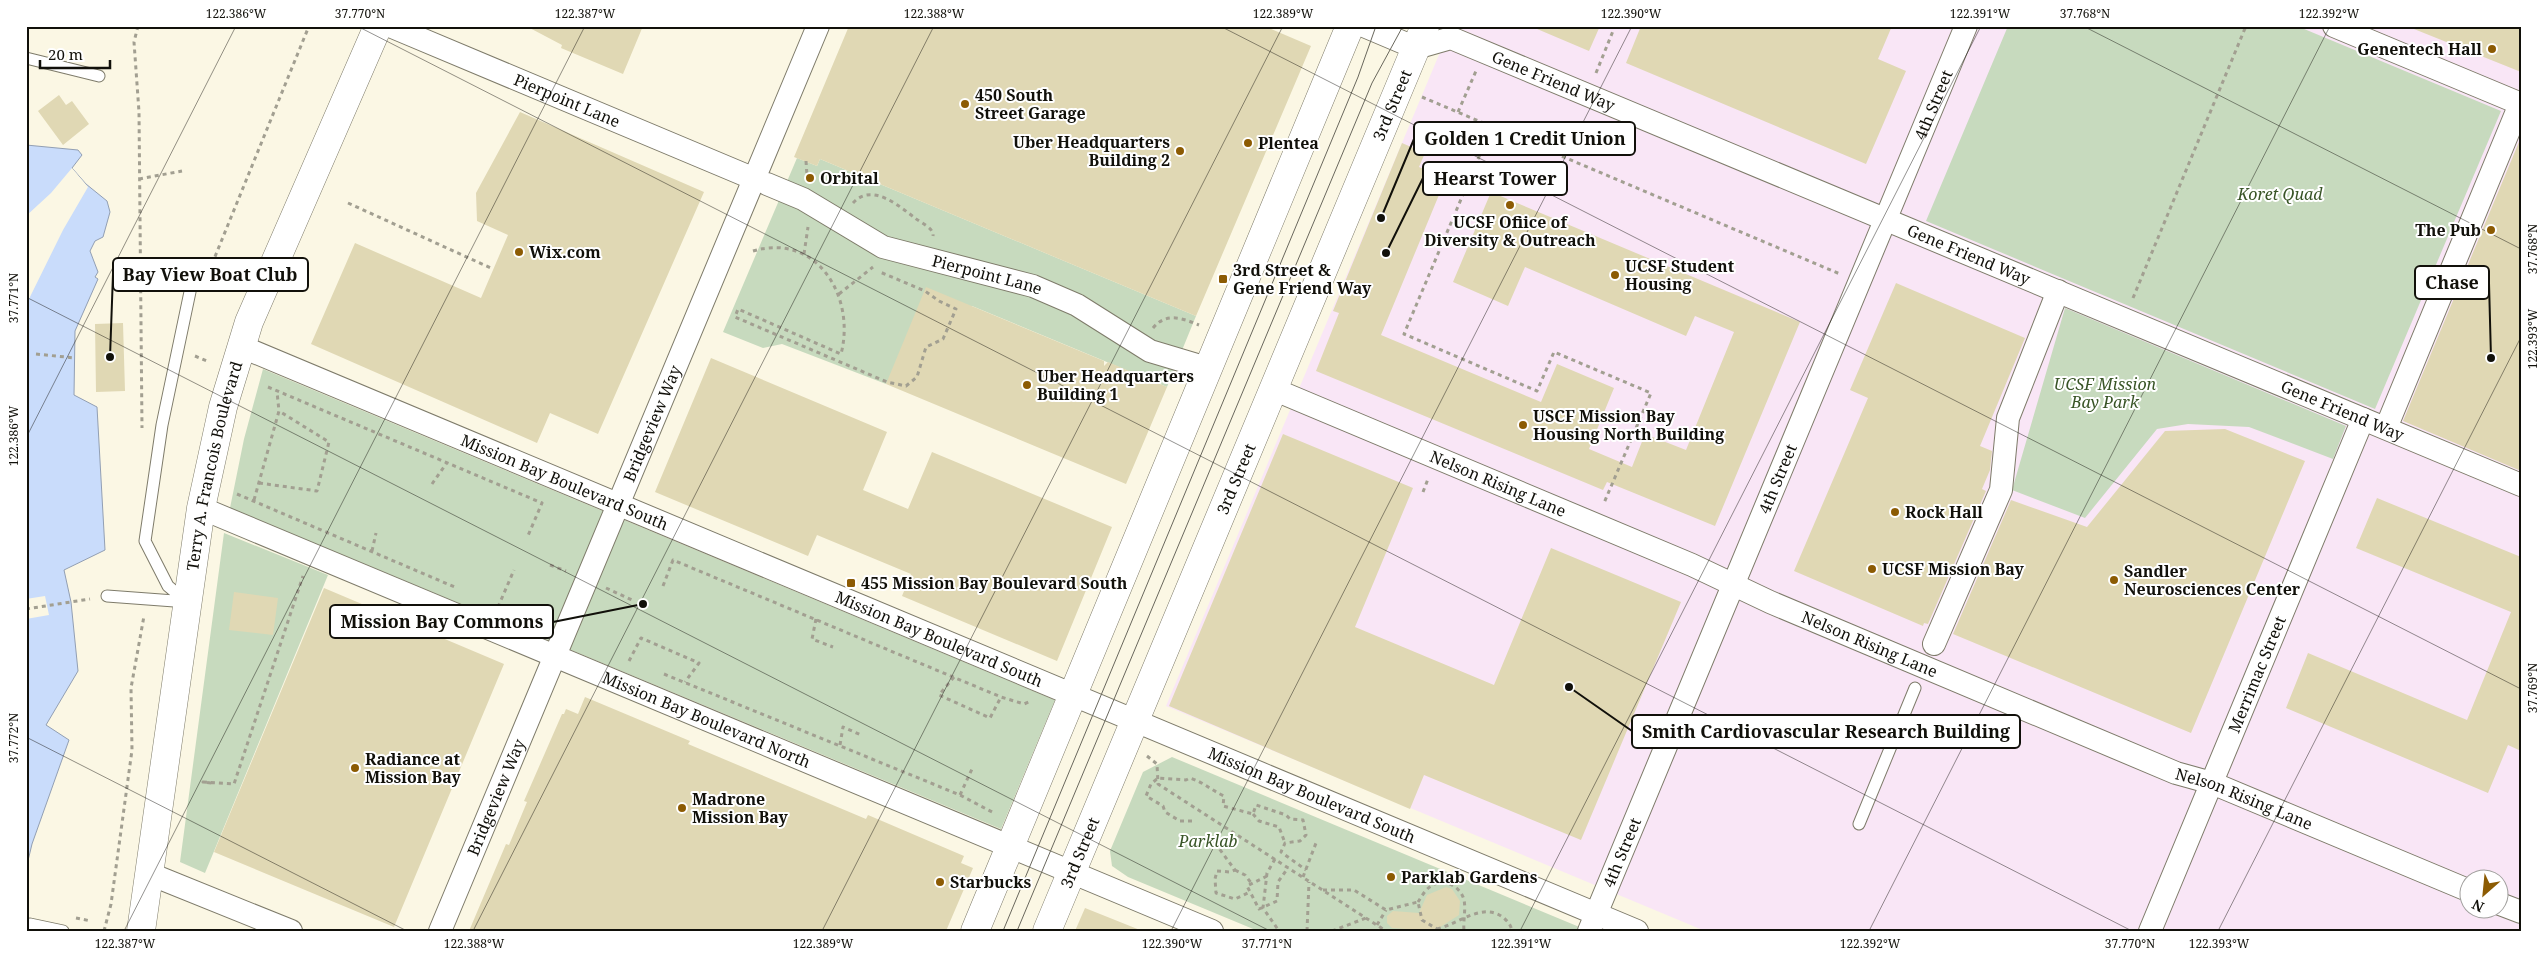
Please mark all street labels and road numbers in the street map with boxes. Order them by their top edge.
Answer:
street label: Gene Friend Way [1489,45,1619,117]
street label: 3rd Street [1367,66,1417,144]
street label: 4th Street [1909,66,1958,143]
street label: Pierpoint Lane [511,68,623,132]
street label: Gene Friend Way [1904,219,2035,290]
street label: Pierpoint Lane [930,249,1046,300]
street label: Terry A. Francois Boulevard [181,358,247,572]
street label: Bridgeview Way [618,361,686,485]
street label: Gene Friend Way [2278,375,2408,446]
street label: Mission Bay Boulevard South [458,429,672,535]
street label: 3rd Street [1211,440,1261,518]
street label: 4th Street [1753,440,1802,517]
street label: Nelson Rising Lane [1427,445,1569,522]
street label: Mission Bay Boulevard South [832,586,1046,692]
street label: Nelson Rising Lane [1798,606,1941,682]
street label: Merrimac Street [2223,612,2291,736]
street label: Mission Bay Boulevard North [599,666,814,773]
street label: Bridgeview Way [462,735,530,859]
street label: Mission Bay Boulevard South [1205,742,1419,848]
street label: Nelson Rising Lane [2173,762,2316,835]
street label: 3rd Street [1055,813,1105,891]
street label: 4th Street [1597,814,1646,891]

